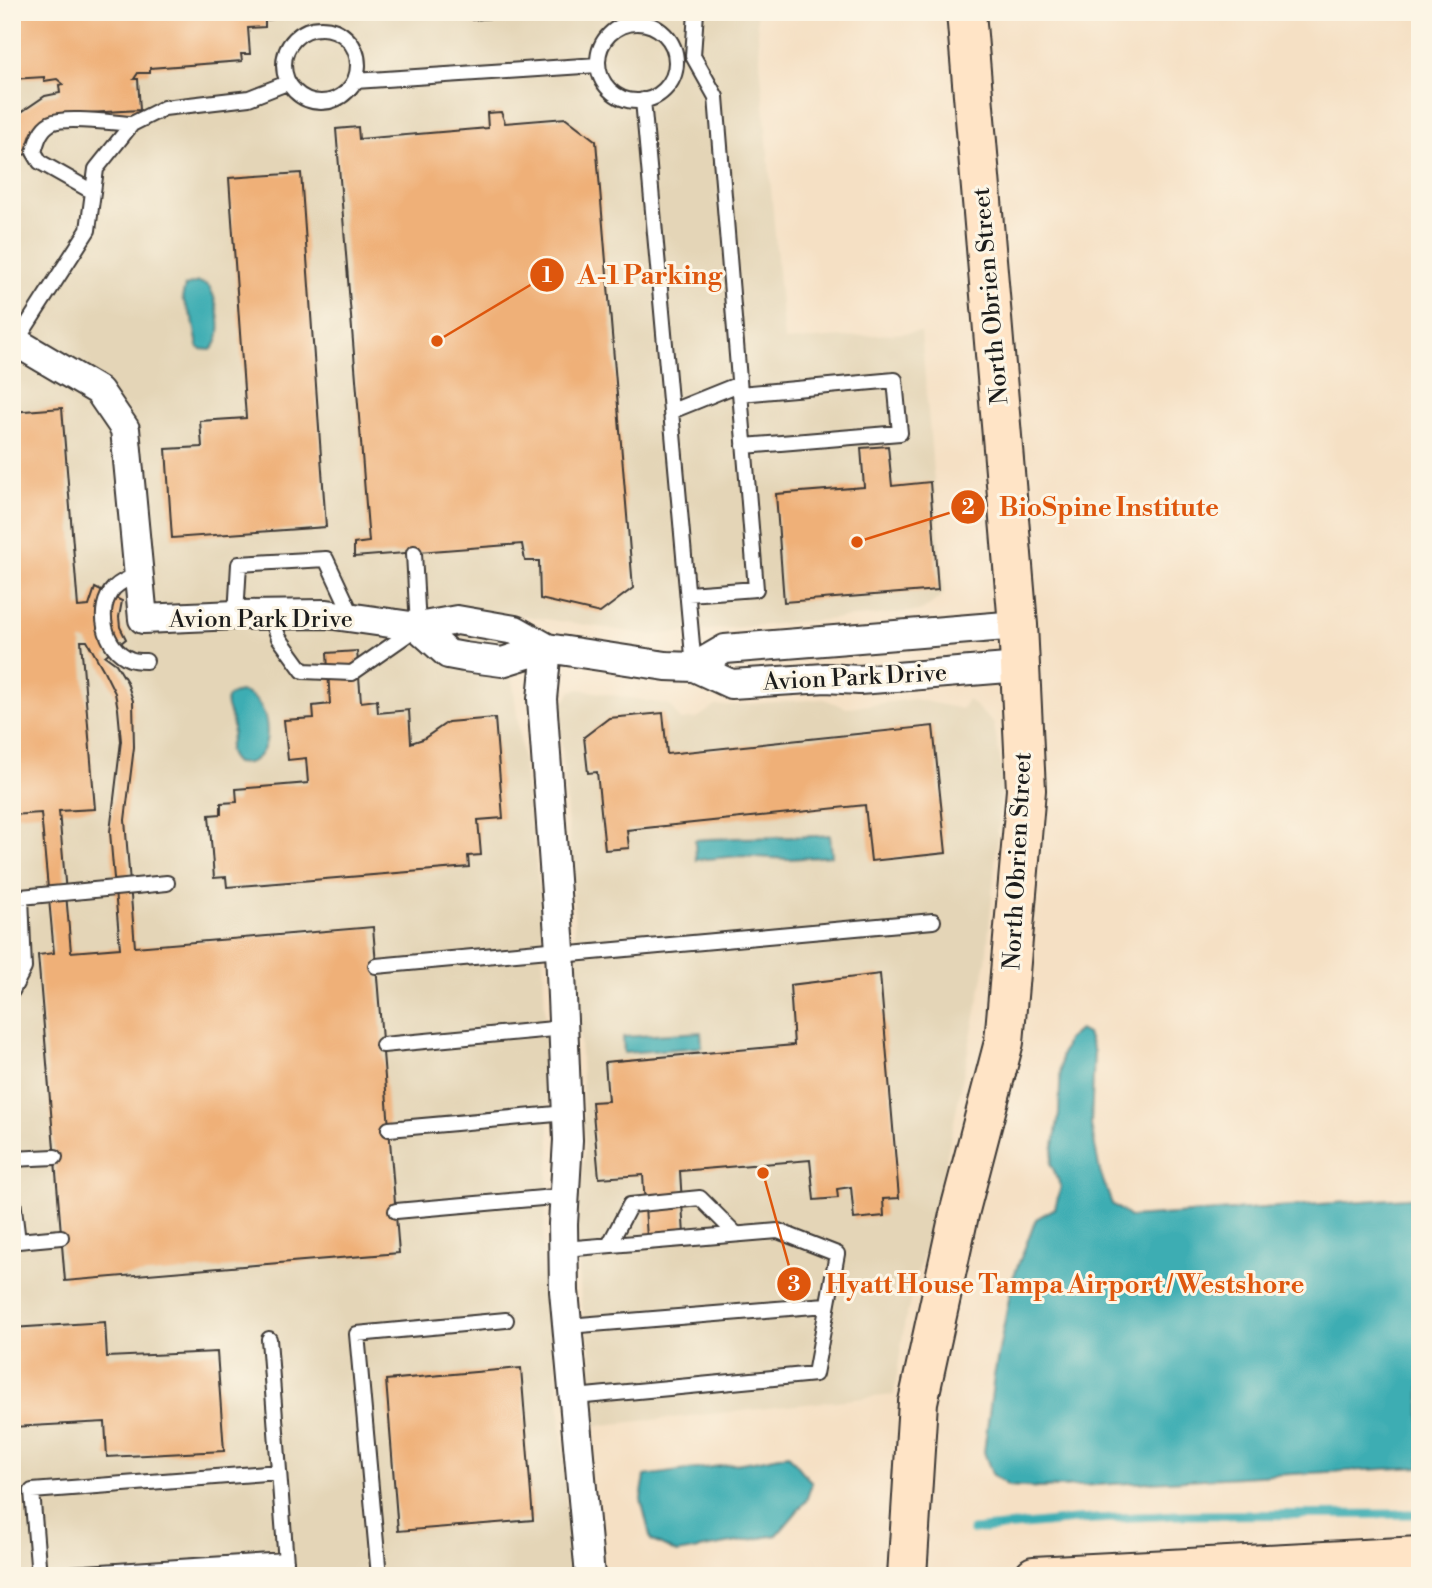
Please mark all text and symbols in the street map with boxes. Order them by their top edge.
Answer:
street label: North Obrien Street [967,186,1015,406]
callout: A-1 Parking [529,251,737,298]
text: A-1 Parking [577,260,723,292]
text: 1 [542,263,552,289]
callout: BioSpine Institute [950,483,1234,530]
text: BioSpine Institute [999,492,1219,524]
text: 2 [961,495,975,521]
street label: Avion Park Drive [168,605,353,635]
street label: Avion Park Drive [761,658,948,698]
street label: North Obrien Street [997,751,1039,971]
callout: Hyatt House Tampa Airport / Westshore [777,1260,1319,1307]
text: Hyatt House Tampa Airport / Westshore [826,1269,1305,1301]
text: 3 [788,1272,800,1298]

